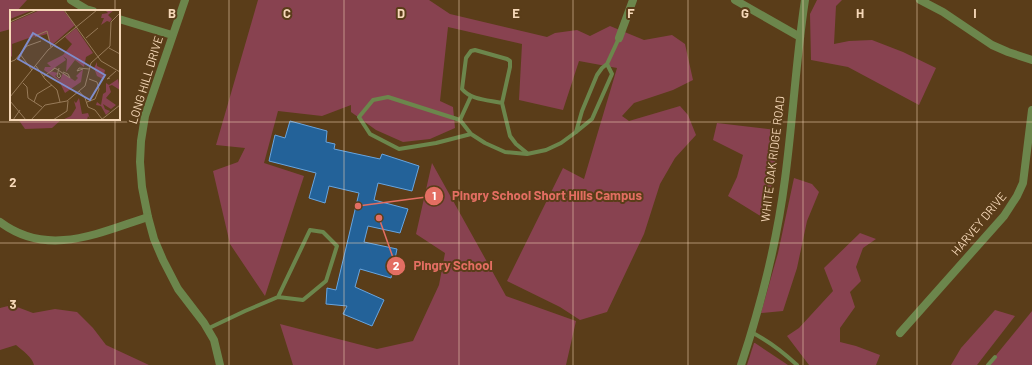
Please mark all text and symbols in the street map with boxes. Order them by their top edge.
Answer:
text: B [168,5,176,21]
text: C [283,5,291,21]
text: D [397,5,405,21]
text: E [512,5,520,21]
text: F [627,5,635,21]
text: G [741,5,749,21]
text: H [856,5,864,21]
text: I [973,5,977,21]
inset map [10,10,120,120]
street label: LONG HILL DRIVE [125,34,165,125]
street label: WHITE OAK RIDGE ROAD [757,95,787,223]
text: 2 [9,174,17,190]
callout: Pingry School Short Hills Campus [424,183,649,208]
text: Pingry School Short Hills Campus [452,187,642,203]
text: 1 [432,188,436,202]
street label: HARVEY DRIVE [948,189,1009,258]
callout: Pingry School [386,253,501,278]
text: Pingry School [413,257,493,273]
text: 2 [393,258,400,272]
text: 3 [9,296,17,312]

